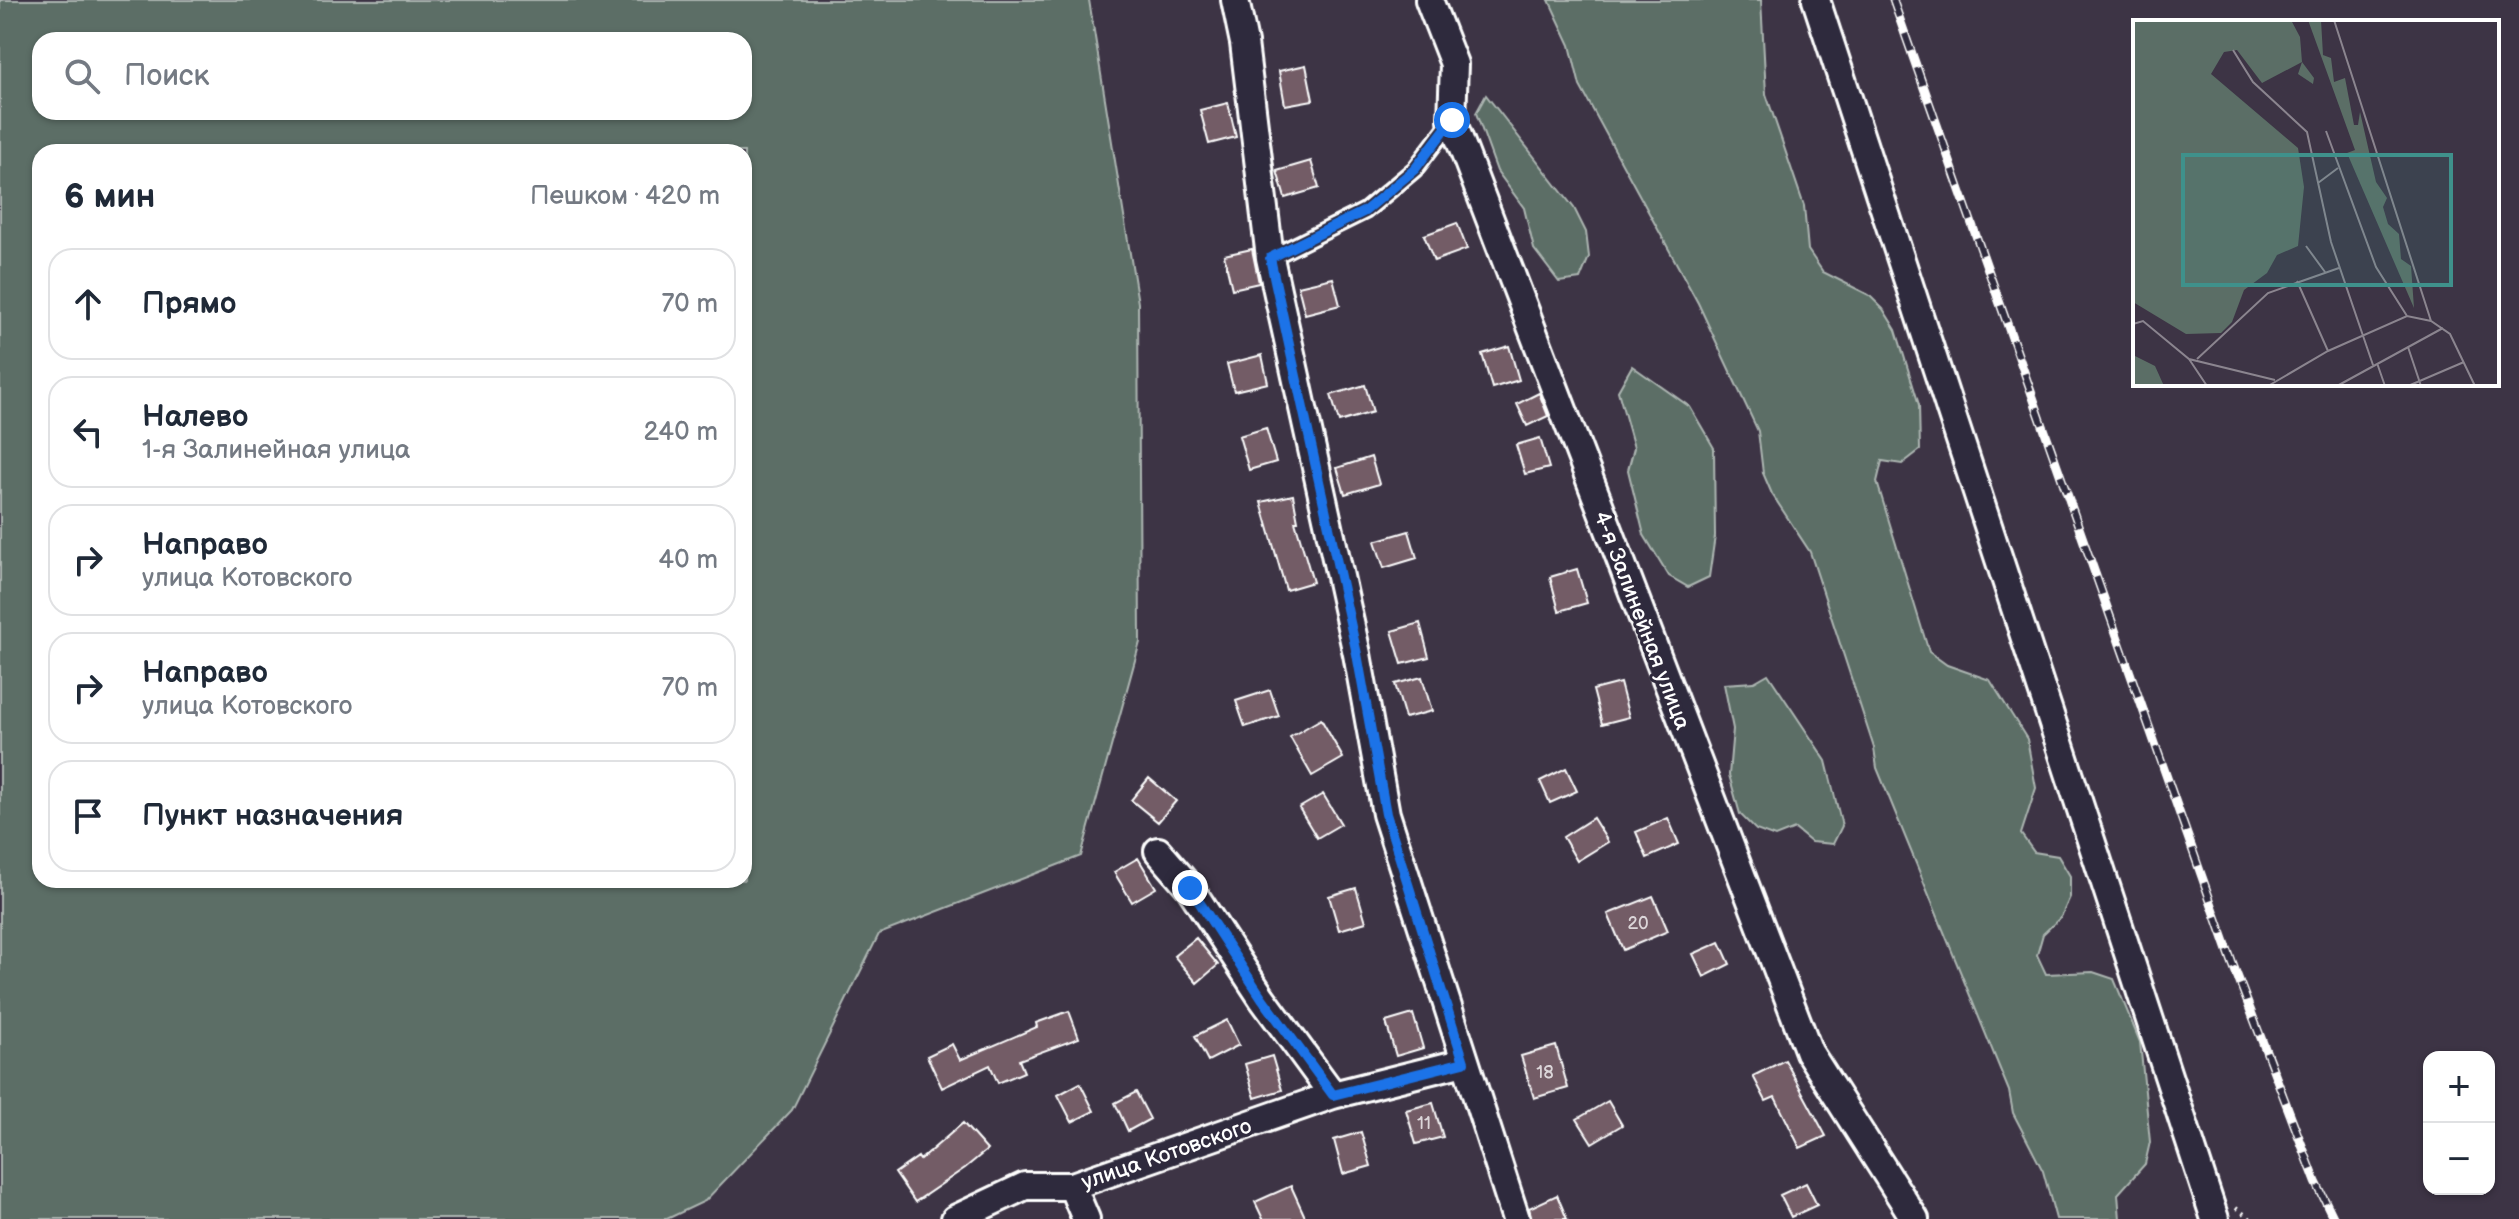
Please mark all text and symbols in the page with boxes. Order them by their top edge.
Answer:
inset map [2133,20,2499,386]
search box [32,32,752,120]
icon: search [60,54,104,98]
text: Поиск [124,58,210,94]
route start [1434,102,1470,138]
text: 6 мин [64,176,155,217]
text: Пешком · 420 m [530,181,720,212]
icon: ahead [66,282,110,326]
text: Прямо [142,286,236,322]
text: 70 m [661,289,718,320]
text: Налево [142,399,248,435]
icon: left [66,410,110,454]
text: 240 m [643,417,718,448]
text: 1-я Залинейная улица [142,435,410,466]
street label: 4-я Залинейная улица [1587,507,1696,734]
text: Направо [142,527,268,563]
icon: right [66,538,110,582]
text: 40 m [658,545,718,576]
text: улица Котовского [142,563,352,594]
text: Направо [142,655,268,691]
icon: right [66,666,110,710]
text: 70 m [661,673,718,704]
text: улица Котовского [142,691,352,722]
icon: arrive [66,794,110,838]
text: Пункт назначения [142,798,403,834]
route end [1172,870,1208,906]
house number: 20 [1627,913,1649,934]
map controls [2423,1051,2495,1195]
button: + [2423,1051,2495,1123]
house number: 18 [1536,1062,1554,1083]
street label: улица Котовского [1078,1113,1255,1196]
house number: 11 [1417,1113,1431,1134]
button: − [2423,1123,2495,1195]

